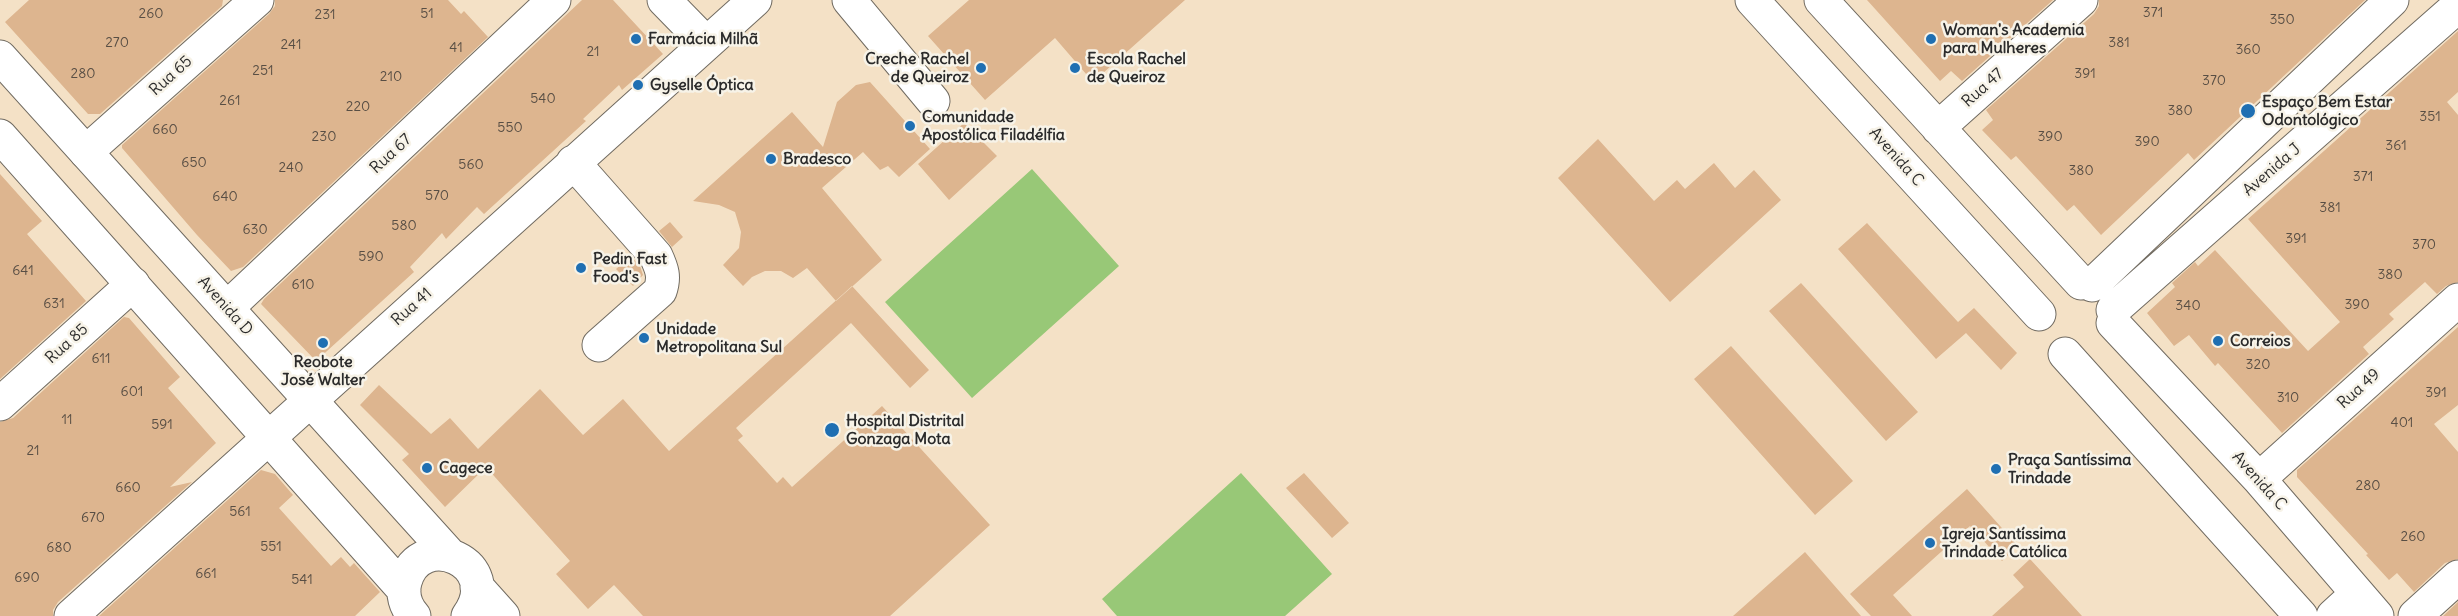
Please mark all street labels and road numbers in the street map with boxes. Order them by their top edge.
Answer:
street label: Rua 65 [146,52,196,100]
street label: Rua 47 [1958,64,2008,112]
street label: Avenida C [1865,124,1927,190]
street label: Rua 67 [366,130,416,178]
street label: Avenida J [2239,140,2305,200]
street label: Avenida D [193,272,257,340]
street label: Rua 41 [388,284,436,330]
street label: Rua 85 [42,320,92,368]
street label: Rua 49 [2334,365,2384,413]
street label: Avenida C [2228,448,2290,514]

